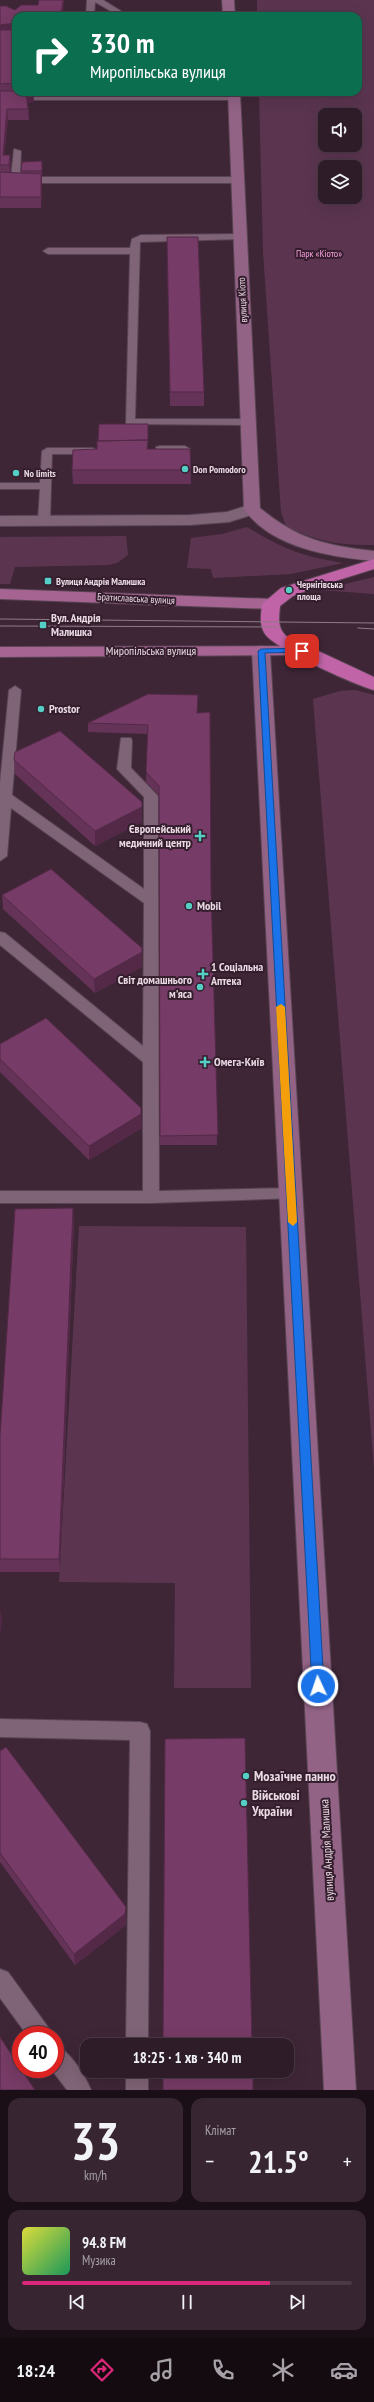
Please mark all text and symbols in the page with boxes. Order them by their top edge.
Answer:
text: 330 m [90,24,154,61]
icon: right [24,28,76,80]
text: Миропільська вулиця [90,60,226,83]
map controls [318,108,362,204]
button: sound [318,108,362,152]
button: layers [318,160,362,204]
park label: Парк «Кіото» [296,247,342,260]
street label: вулиця Кіото [235,277,250,323]
place label: Don Pomodoro [193,463,246,476]
marker: Don Pomodoro [180,464,190,474]
place label: No limits [24,467,56,480]
marker: No limits [11,468,21,478]
place label: Вулиця Андрія Малишка [56,575,145,588]
marker: Вулиця Андрія Малишка [43,576,53,586]
place label: Чернігівська площа [297,578,343,603]
marker: Чернігівська площа [284,585,294,595]
street label: Братиславська вулиця [97,590,175,607]
place label: Вул. Андрія Малишка [51,610,101,639]
marker: Вул. Андрія Малишка [38,620,48,630]
pin [285,634,319,668]
icon: arrive [291,640,313,662]
street label: Миропільська вулиця [106,643,197,658]
place label: Prostor [49,701,80,716]
marker: Prostor [36,704,46,714]
place label: Європейський медичний центр [119,821,192,850]
marker: Європейський медичний центр [194,830,206,842]
place label: Mobil [197,898,221,913]
marker: Mobil [184,901,194,911]
place label: 1 Соціальна Аптека [210,959,263,988]
marker: 1 Соціальна Аптека [198,969,208,979]
place label: Світ домашнього м'яса [118,972,193,1001]
marker: Світ домашнього м'яса [195,982,205,992]
place label: Омега-Київ [214,1054,265,1069]
marker: Омега-Київ [199,1056,211,1068]
position arrow [297,1665,339,1707]
place label: Мозаїчне панно [254,1767,336,1785]
marker: Мозаїчне панно [241,1771,251,1781]
place label: Військові України [251,1786,300,1820]
marker: Військові України [239,1798,249,1808]
street label: вулиця Андрія Малишка [316,1799,337,1901]
speed limit sign: 40 [12,2026,64,2078]
text: 18:25 · 1 хв · 340 m [133,2048,241,2067]
text: 33 [71,2107,120,2174]
text: Клімат [205,2122,236,2139]
text: 21.5° [248,2142,309,2181]
text: − [205,2147,214,2175]
text: + [343,2147,352,2175]
text: km/h [84,2167,107,2184]
text: 94.8 FM [82,2233,126,2252]
text: Музика [82,2252,116,2269]
icon: previous [66,2291,88,2313]
icon: pause [176,2291,198,2313]
icon: next [286,2291,308,2313]
icon: directions [88,2356,116,2384]
icon: music [148,2356,176,2384]
icon: phone [209,2356,237,2384]
icon: climate [269,2356,297,2384]
icon: car [330,2356,358,2384]
text: 18:24 [16,2359,55,2382]

